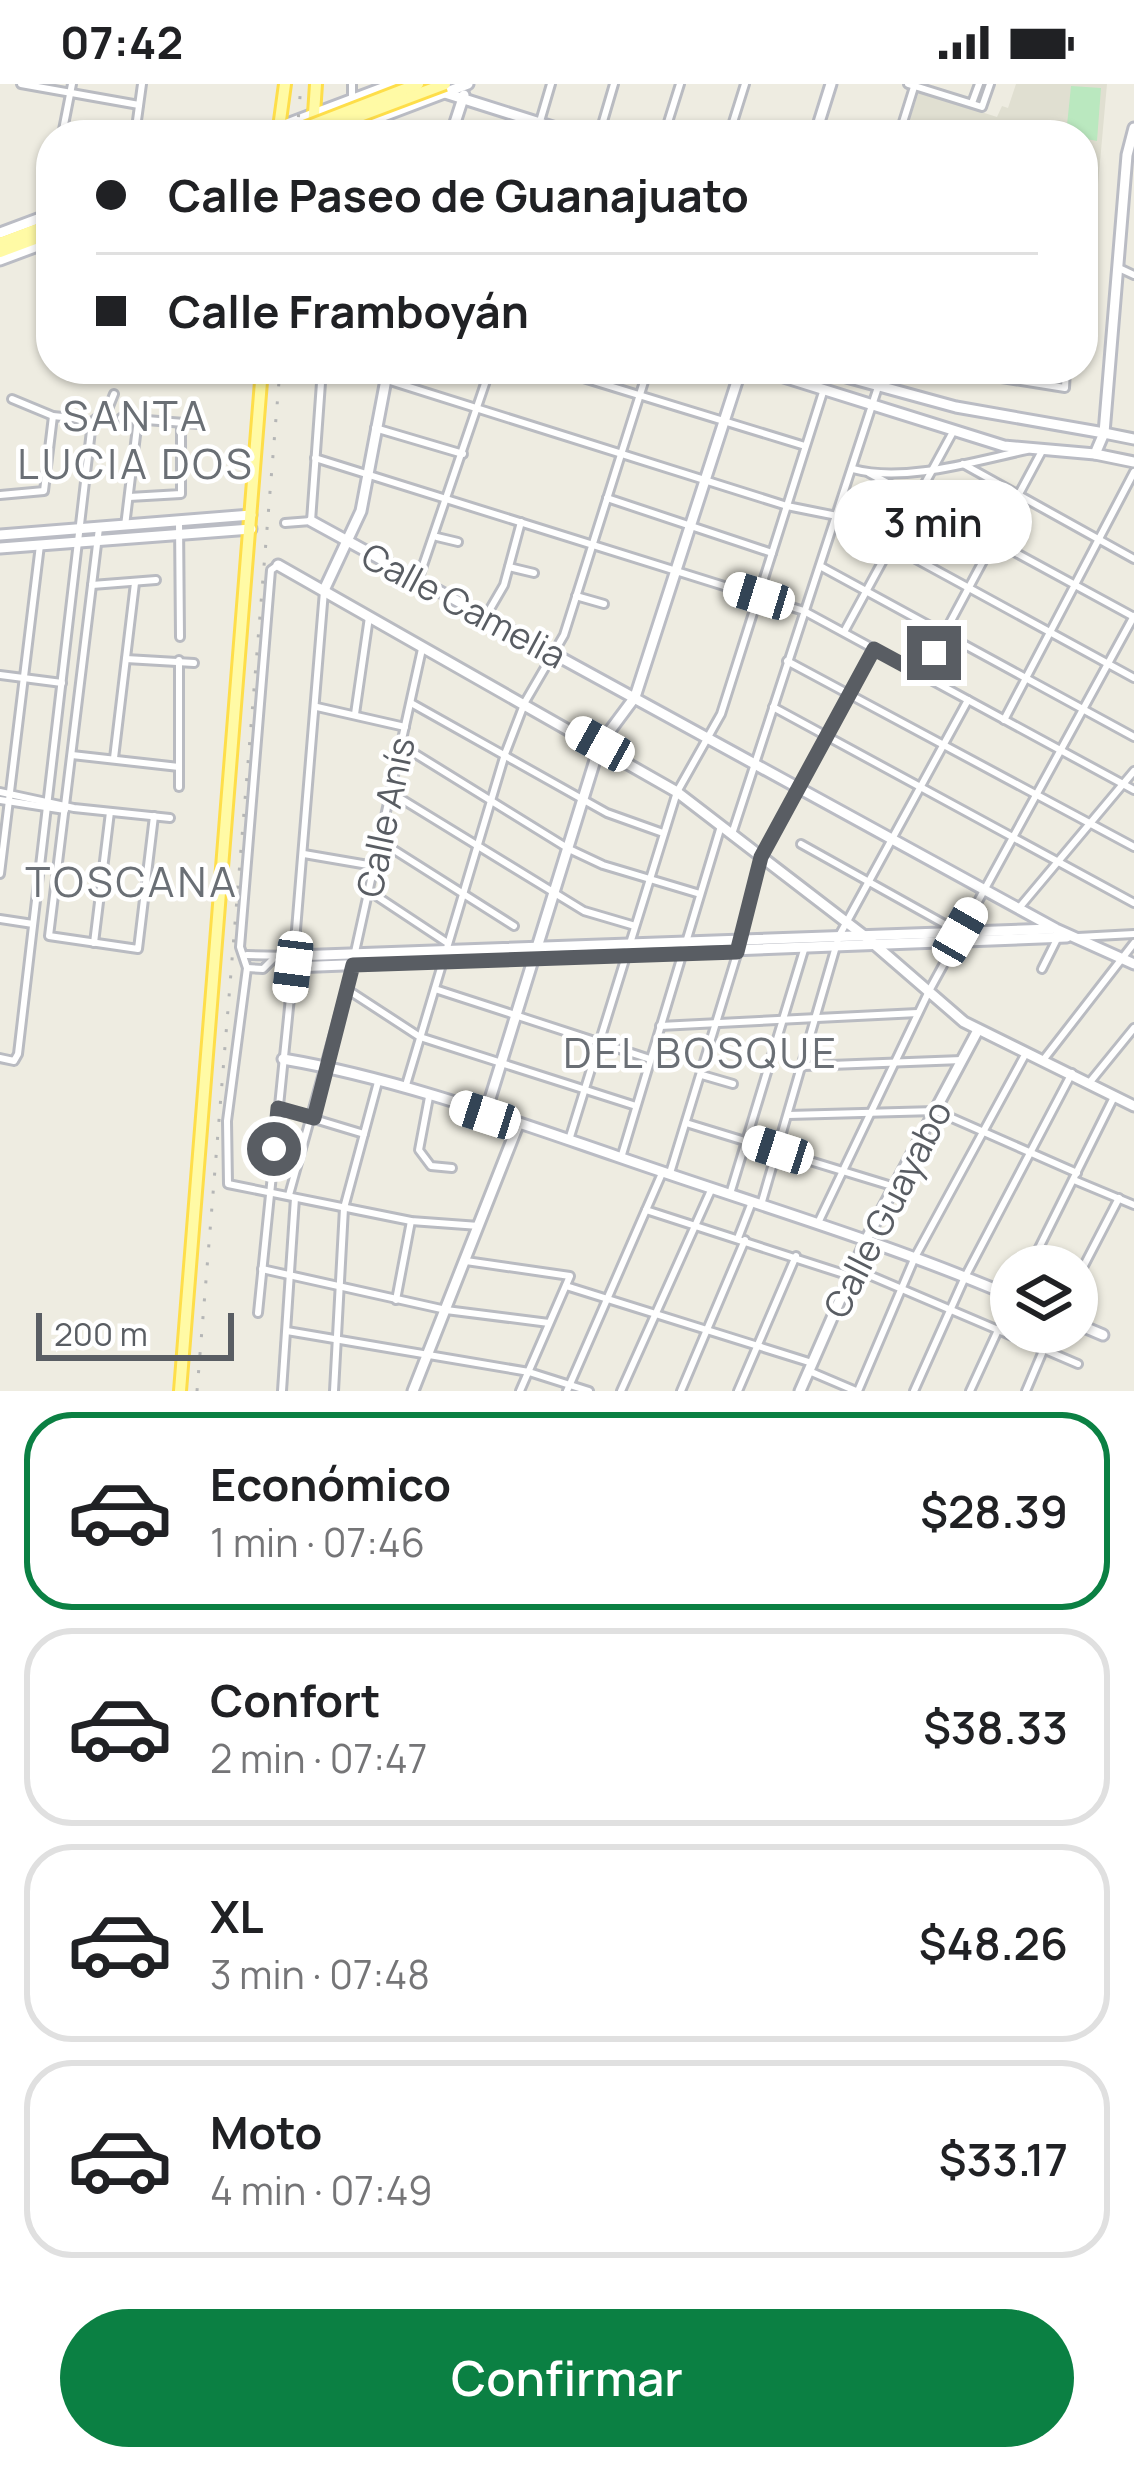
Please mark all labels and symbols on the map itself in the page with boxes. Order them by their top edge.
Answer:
district label: SANTA LUCIA DOS [17,386,255,492]
callout: 3 min [835,479,1033,563]
street label: Calle Camelia [353,531,575,679]
car [719,568,799,624]
route end [907,626,961,680]
car [560,711,640,777]
street label: Calle Anís [344,733,426,901]
district label: TOSCANA [25,852,239,910]
car [926,892,994,972]
car [271,929,315,1005]
district label: DEL BOSQUE [563,1023,839,1081]
car [445,1087,525,1143]
street label: Calle Guayabo [811,1092,963,1326]
route start [247,1122,301,1176]
car [738,1122,818,1178]
scale bar [36,1307,234,1360]

